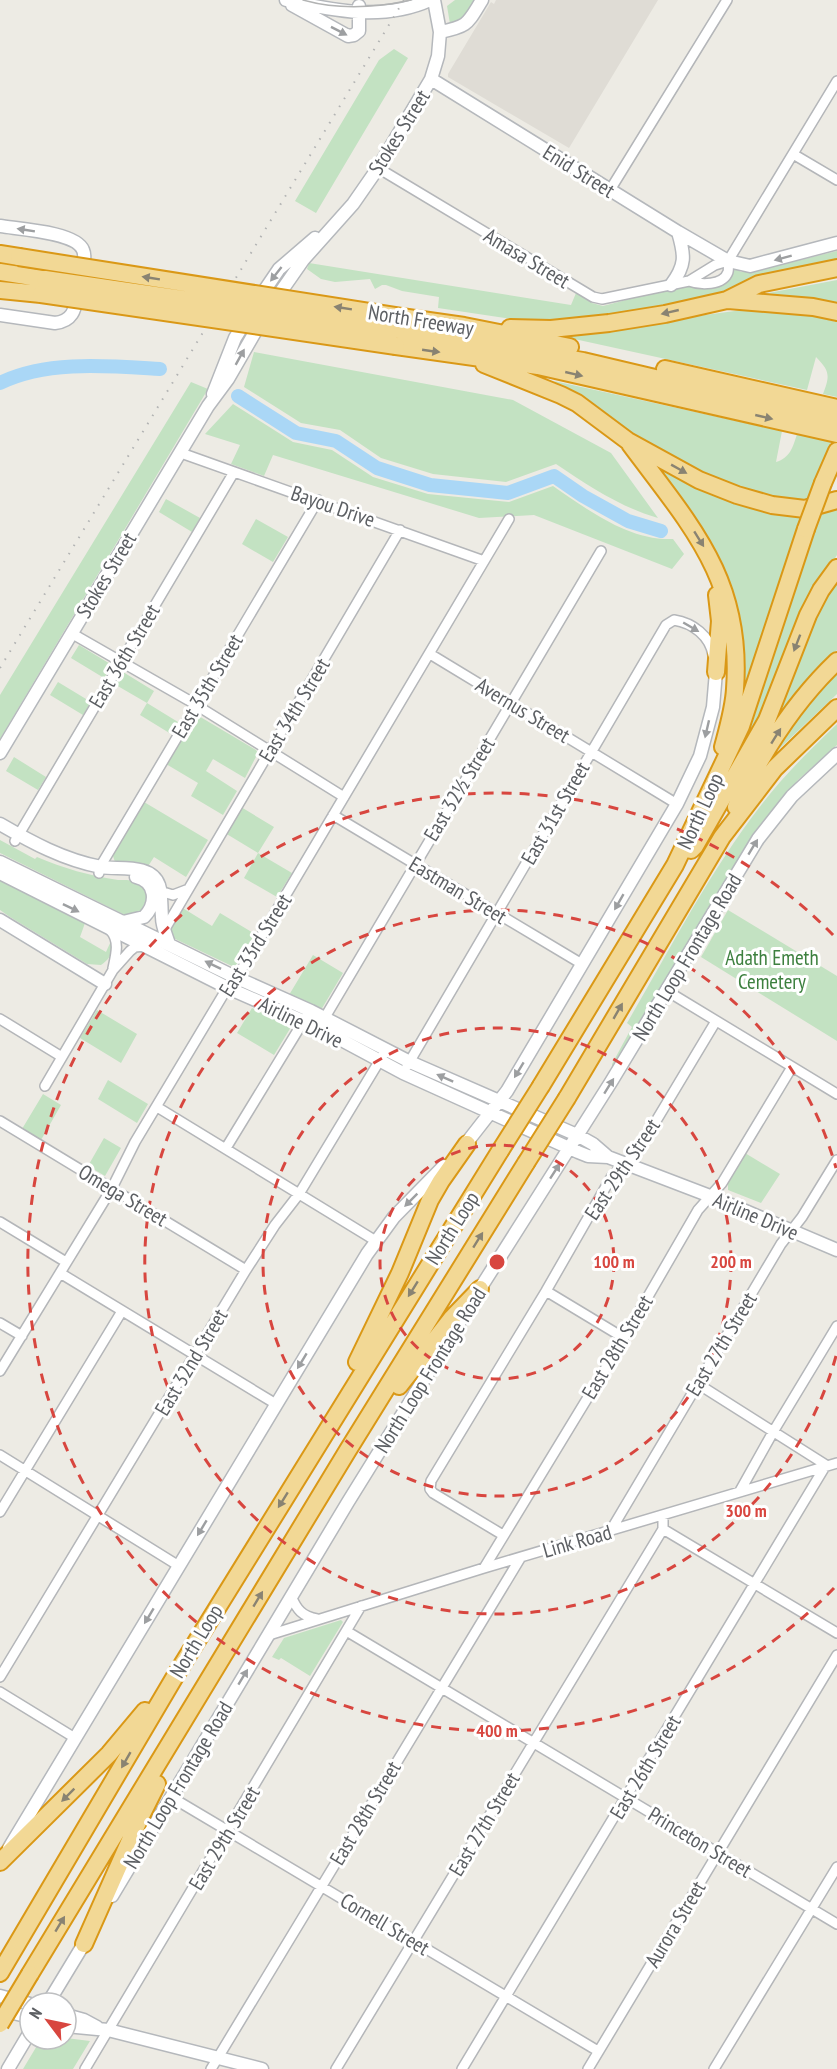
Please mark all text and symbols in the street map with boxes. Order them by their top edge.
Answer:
one-way arrow [331,27,348,36]
street label: Stokes Street [362,84,436,180]
street label: Enid Street [538,138,620,204]
street label: Amasa Street [479,222,575,294]
one-way arrow [16,226,35,235]
one-way arrow [774,253,792,263]
one-way arrow [270,266,283,282]
one-way arrow [141,273,160,282]
street label: North Freeway [366,298,476,342]
one-way arrow [334,303,353,312]
one-way arrow [660,308,679,317]
one-way arrow [421,347,440,356]
one-way arrow [235,348,245,365]
one-way arrow [564,369,583,379]
one-way arrow [755,413,773,423]
one-way arrow [671,464,688,474]
street label: Bayou Drive [287,479,379,533]
street label: Stokes Street [70,527,142,623]
one-way arrow [693,531,704,547]
street label: East 36th Street [82,599,166,713]
one-way arrow [683,622,700,632]
street label: East 35th Street [165,629,249,743]
one-way arrow [791,634,801,652]
street label: East 34th Street [252,653,336,767]
street label: Avernus Street [471,671,575,749]
one-way arrow [702,720,712,739]
one-way arrow [770,728,781,744]
street label: East 32½ Street [417,732,501,846]
street label: East 31st Street [515,757,595,869]
street label: North Loop [671,769,729,853]
one-way arrow [748,839,759,855]
street label: Eastman Street [404,850,512,930]
street label: North Loop Frontage Road [626,868,748,1046]
street label: East 33rd Street [213,888,297,1002]
one-way arrow [614,894,624,911]
one-way arrow [63,904,80,913]
park label: Adath Emeth Cemetery [725,944,819,995]
one-way arrow [204,961,221,970]
street label: Airline Drive [255,990,347,1054]
one-way arrow [612,1003,623,1019]
one-way arrow [514,1062,525,1078]
one-way arrow [435,1073,453,1083]
one-way arrow [603,1078,614,1094]
street label: East 29th Street [578,1113,666,1225]
street label: Omega Street [74,1158,173,1232]
one-way arrow [549,1163,560,1179]
street label: North Loop [419,1186,485,1270]
street label: Airline Drive [709,1186,803,1246]
one-way arrow [404,1192,418,1206]
one-way arrow [473,1232,484,1248]
text: 100 m [593,1250,635,1273]
text: 200 m [710,1250,752,1273]
centre of rings [487,1252,507,1272]
one-way arrow [408,1281,419,1298]
street label: North Loop Frontage Road [368,1282,492,1458]
street label: East 27th Street [679,1287,763,1401]
street label: East 28th Street [575,1290,659,1404]
street label: East 32nd Street [149,1303,234,1420]
one-way arrow [297,1353,307,1370]
one-way arrow [278,1492,289,1508]
text: 300 m [725,1499,767,1522]
street label: Link Road [539,1518,615,1564]
one-way arrow [196,1520,207,1536]
one-way arrow [253,1590,263,1607]
street label: North Loop [164,1599,228,1683]
one-way arrow [143,1608,154,1624]
one-way arrow [238,1669,249,1685]
street label: North Loop Frontage Road [117,1696,239,1874]
street label: East 26th Street [603,1710,687,1824]
text: 400 m [476,1719,518,1742]
one-way arrow [120,1752,131,1768]
street label: East 28th Street [323,1756,407,1870]
street label: East 27th Street [442,1767,526,1881]
street label: East 29th Street [182,1781,266,1895]
one-way arrow [61,1787,75,1801]
street label: Princeton Street [643,1801,757,1884]
street label: Aurora Street [639,1876,711,1972]
street label: Cornell Street [335,1887,435,1961]
one-way arrow [55,1916,66,1932]
north arrow [18,1991,78,2051]
text: N [25,2004,46,2022]

